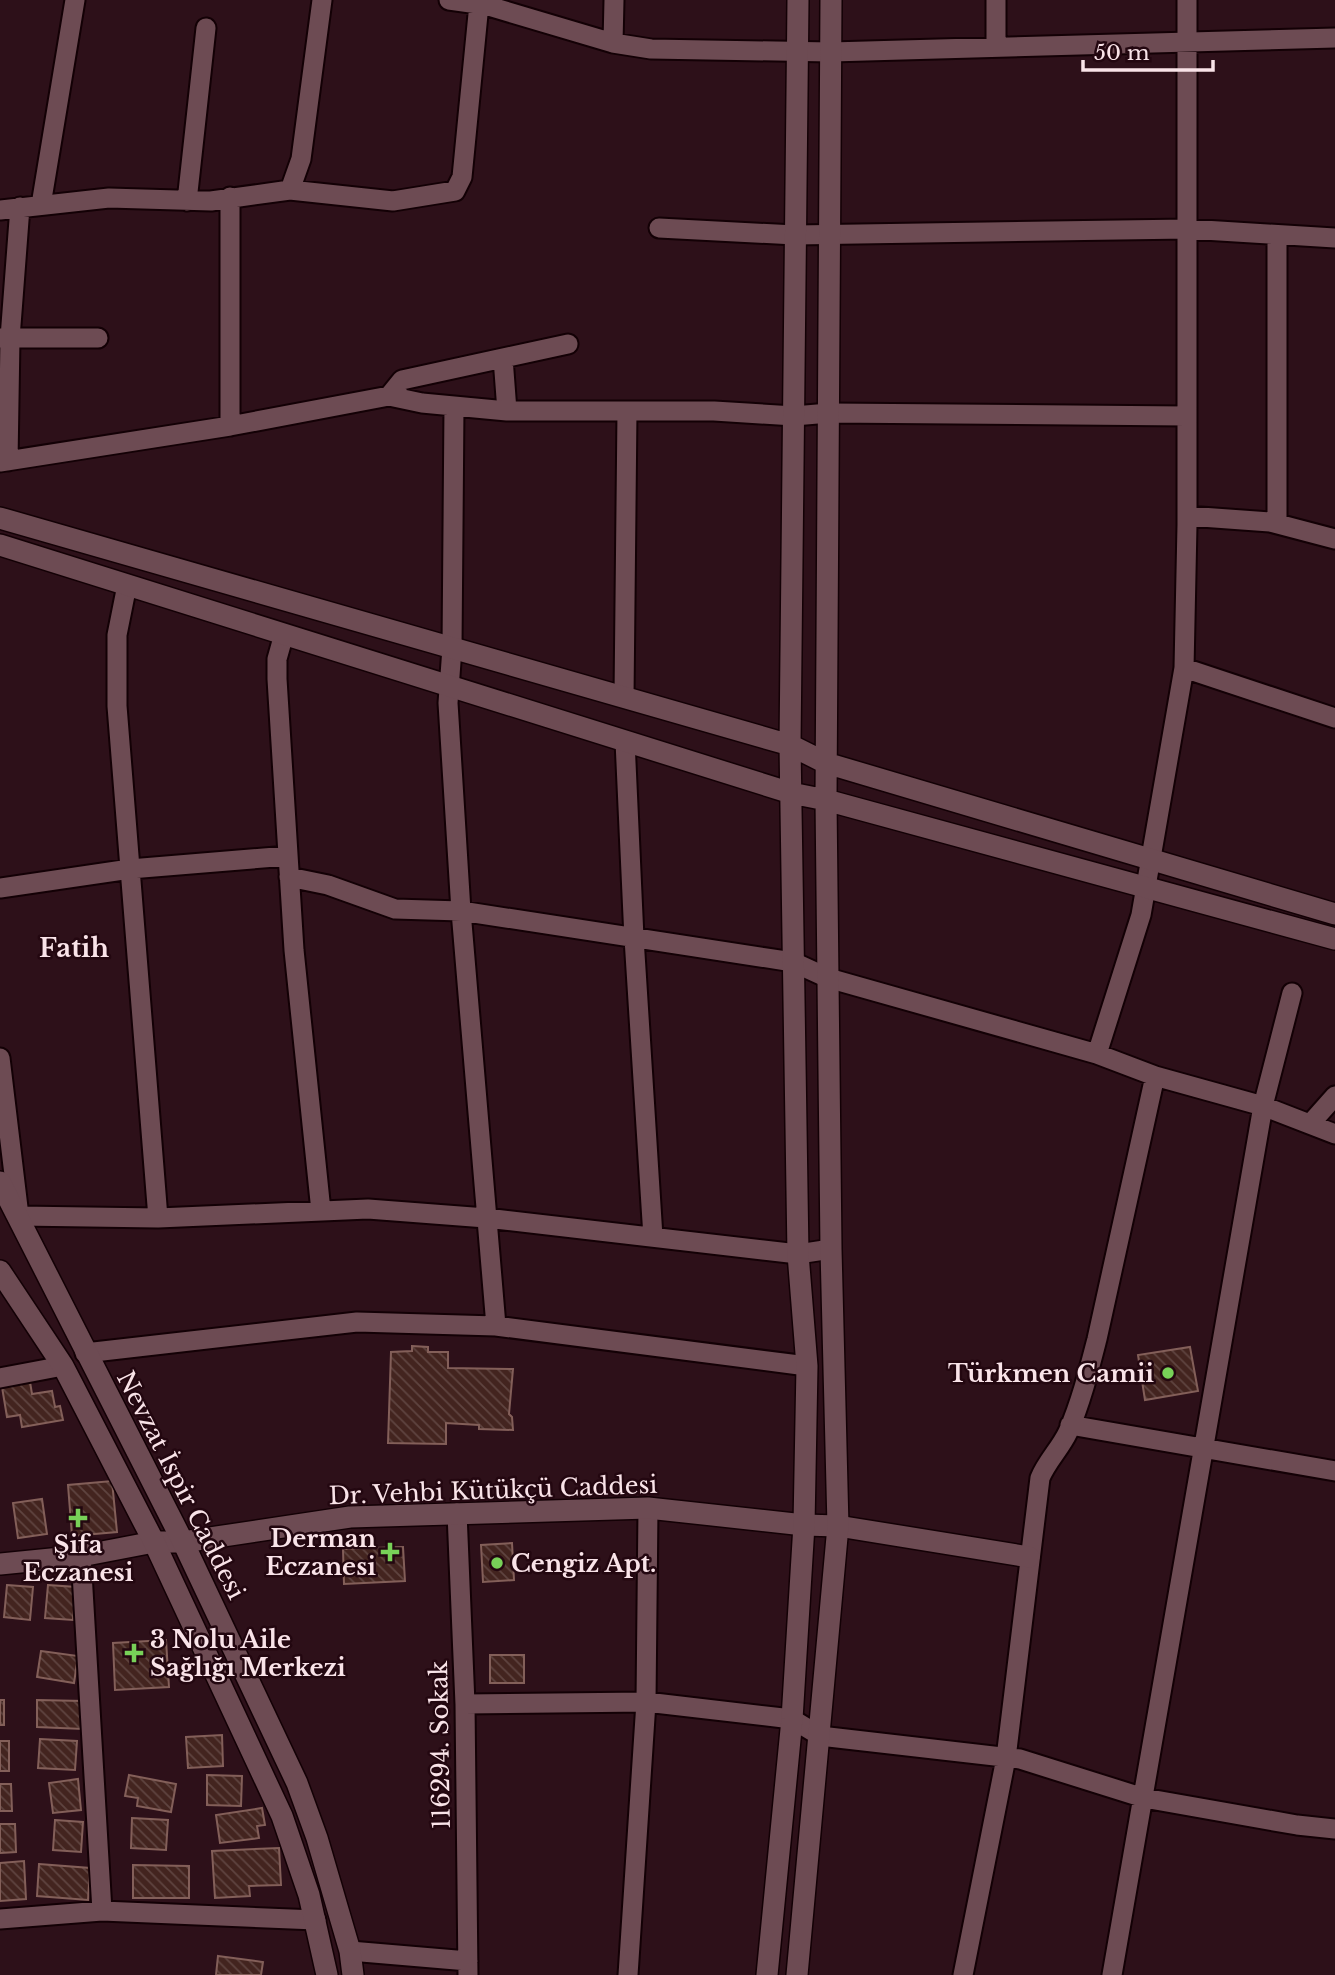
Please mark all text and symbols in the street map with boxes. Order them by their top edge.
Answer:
scale bar [1083,28,1212,72]
text: 50 m [1094,40,1150,66]
district label: Fatih [39,932,109,964]
place label: Türkmen Camii [948,1359,1154,1388]
marker: Türkmen Camii [1160,1365,1176,1381]
street label: Nevzat İspir Caddesi [111,1366,251,1604]
street label: Dr. Vehbi Kütükçü Caddesi [328,1470,658,1510]
marker: Şifa Eczanesi [70,1510,86,1526]
place label: Derman Eczanesi [265,1524,377,1581]
place label: Şifa Eczanesi [23,1530,134,1587]
marker: Derman Eczanesi [382,1544,398,1560]
place label: Cengiz Apt. [511,1549,656,1578]
marker: Cengiz Apt. [489,1555,505,1571]
place label: 3 Nolu Aile Sağlığı Merkezi [150,1625,346,1682]
marker: 3 Nolu Aile Sağlığı Merkezi [124,1643,144,1663]
street label: 116294. Sokak [424,1660,456,1829]

